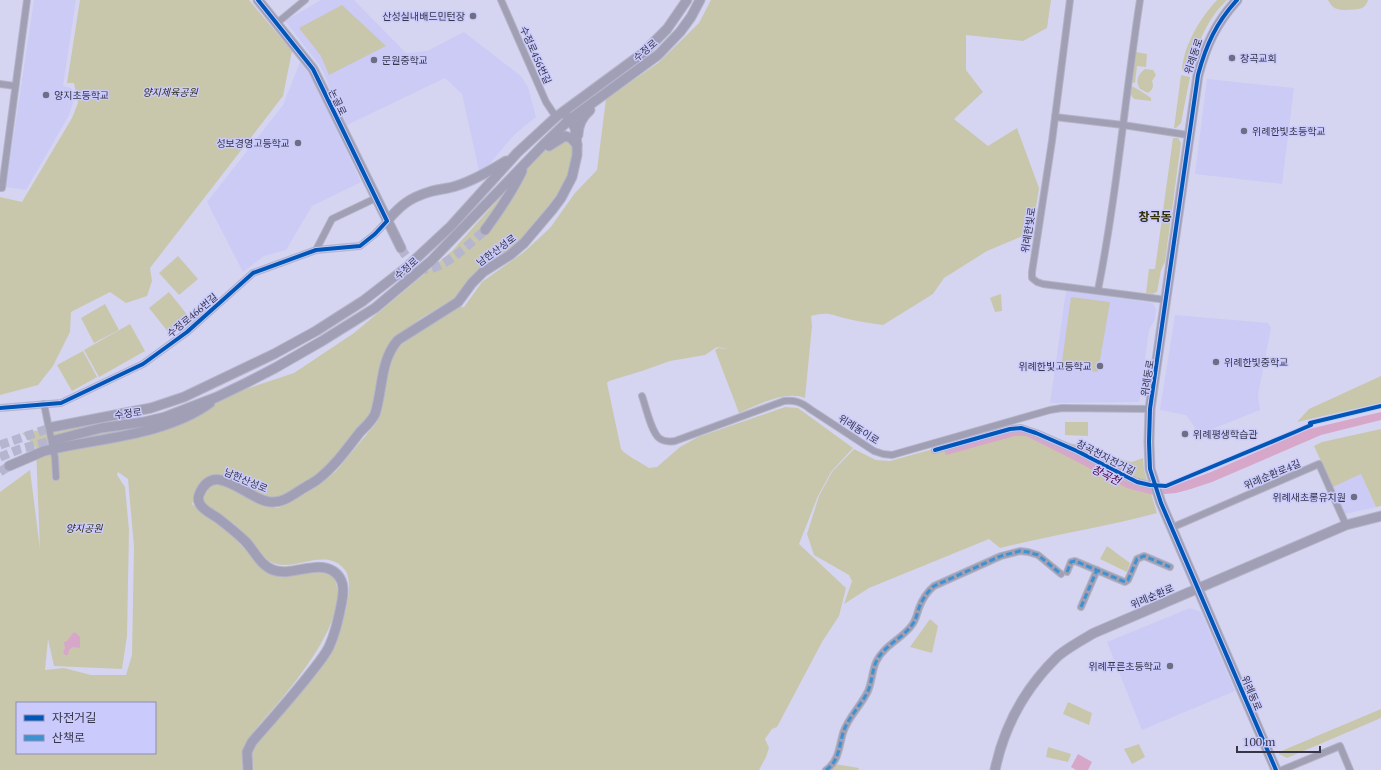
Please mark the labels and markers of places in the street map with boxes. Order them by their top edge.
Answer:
place label: 산성실내배드민턴장 [382,10,465,23]
marker: 산성실내배드민턴장 [468,11,478,21]
place label: 창곡교회 [1240,52,1277,65]
marker: 창곡교회 [1227,53,1237,63]
place label: 문원중학교 [382,54,428,67]
marker: 문원중학교 [369,55,379,65]
place label: 양지초등학교 [54,89,109,102]
marker: 양지초등학교 [41,90,51,100]
place label: 위례한빛초등학교 [1252,125,1326,138]
marker: 위례한빛초등학교 [1239,126,1249,136]
place label: 성보경영고등학교 [216,137,290,150]
marker: 성보경영고등학교 [293,138,303,148]
place label: 위례한빛중학교 [1224,356,1288,369]
marker: 위례한빛중학교 [1211,357,1221,367]
place label: 위례한빛고등학교 [1018,360,1092,373]
marker: 위례한빛고등학교 [1095,361,1105,371]
place label: 위례평생학습관 [1193,428,1258,441]
marker: 위례평생학습관 [1180,429,1190,439]
place label: 위례새초롱유치원 [1272,491,1346,504]
marker: 위례새초롱유치원 [1349,492,1359,502]
place label: 위례푸른초등학교 [1088,660,1162,673]
marker: 위례푸른초등학교 [1165,661,1175,671]

